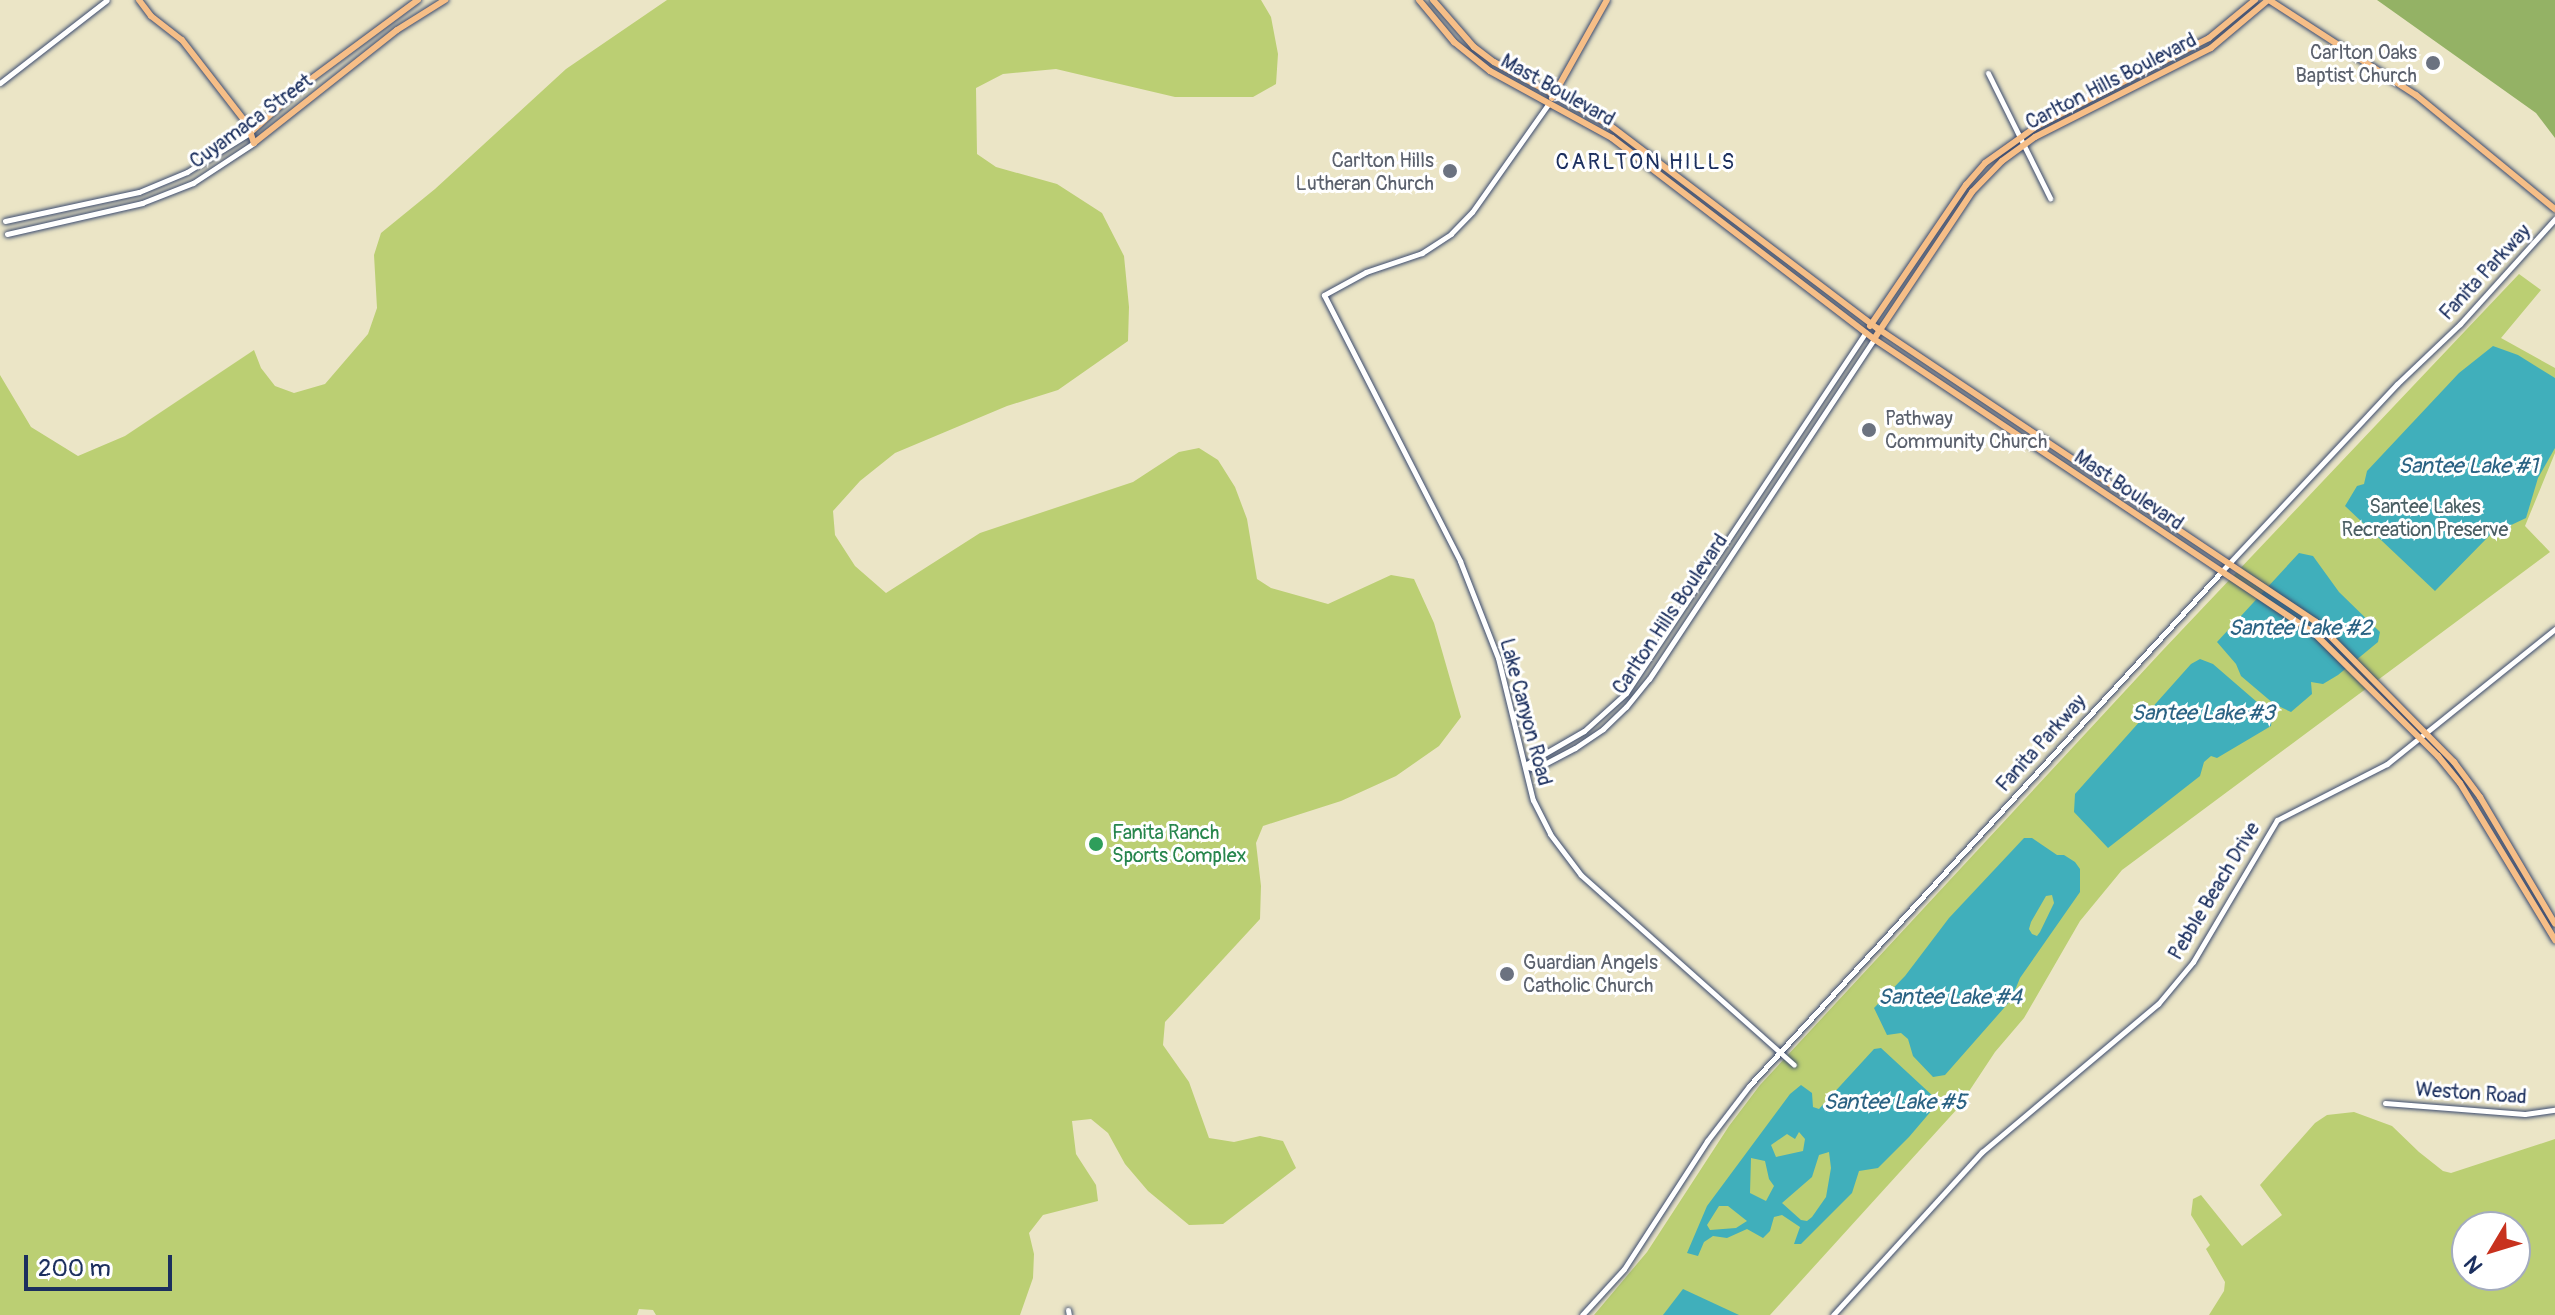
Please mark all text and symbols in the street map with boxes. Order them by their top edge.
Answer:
street label: Carlton Hills Boulevard [2022,28,2200,134]
place label: Carlton Oaks Baptist Church [2296,40,2417,87]
street label: Mast Boulevard [1497,49,1619,131]
marker: Carlton Oaks Baptist Church [2424,54,2442,72]
street label: Cuyamaca Street [185,69,317,173]
place label: Carlton Hills Lutheran Church [1295,148,1434,195]
district label: CARLTON HILLS [1556,150,1736,176]
marker: Carlton Hills Lutheran Church [1441,162,1459,180]
street label: Fanita Parkway [2434,219,2536,325]
place label: Pathway Community Church [1885,406,2047,453]
marker: Pathway Community Church [1860,421,1878,439]
street label: Mast Boulevard [2070,445,2188,535]
water label: Santee Lake #1 [2398,454,2538,480]
park label: Santee Lakes Recreation Preserve [2342,495,2508,542]
street label: Carlton Hills Boulevard [1607,529,1733,699]
water label: Santee Lake #2 [2228,616,2372,642]
street label: Lake Canyon Road [1495,636,1557,788]
street label: Fanita Parkway [1991,689,2091,797]
water label: Santee Lake #3 [2131,701,2275,727]
street label: Pebble Beach Drive [2163,818,2265,964]
place label: Fanita Ranch Sports Complex [1112,820,1247,867]
marker: Fanita Ranch Sports Complex [1087,835,1105,853]
place label: Guardian Angels Catholic Church [1523,950,1658,997]
marker: Guardian Angels Catholic Church [1498,965,1516,983]
water label: Santee Lake #4 [1878,985,2022,1011]
street label: Weston Road [2415,1077,2527,1109]
water label: Santee Lake #5 [1823,1090,1967,1116]
north arrow [2451,1211,2531,1291]
scale bar [28,1239,176,1289]
text: N [2458,1250,2489,1279]
text: 200 m [38,1254,111,1283]

